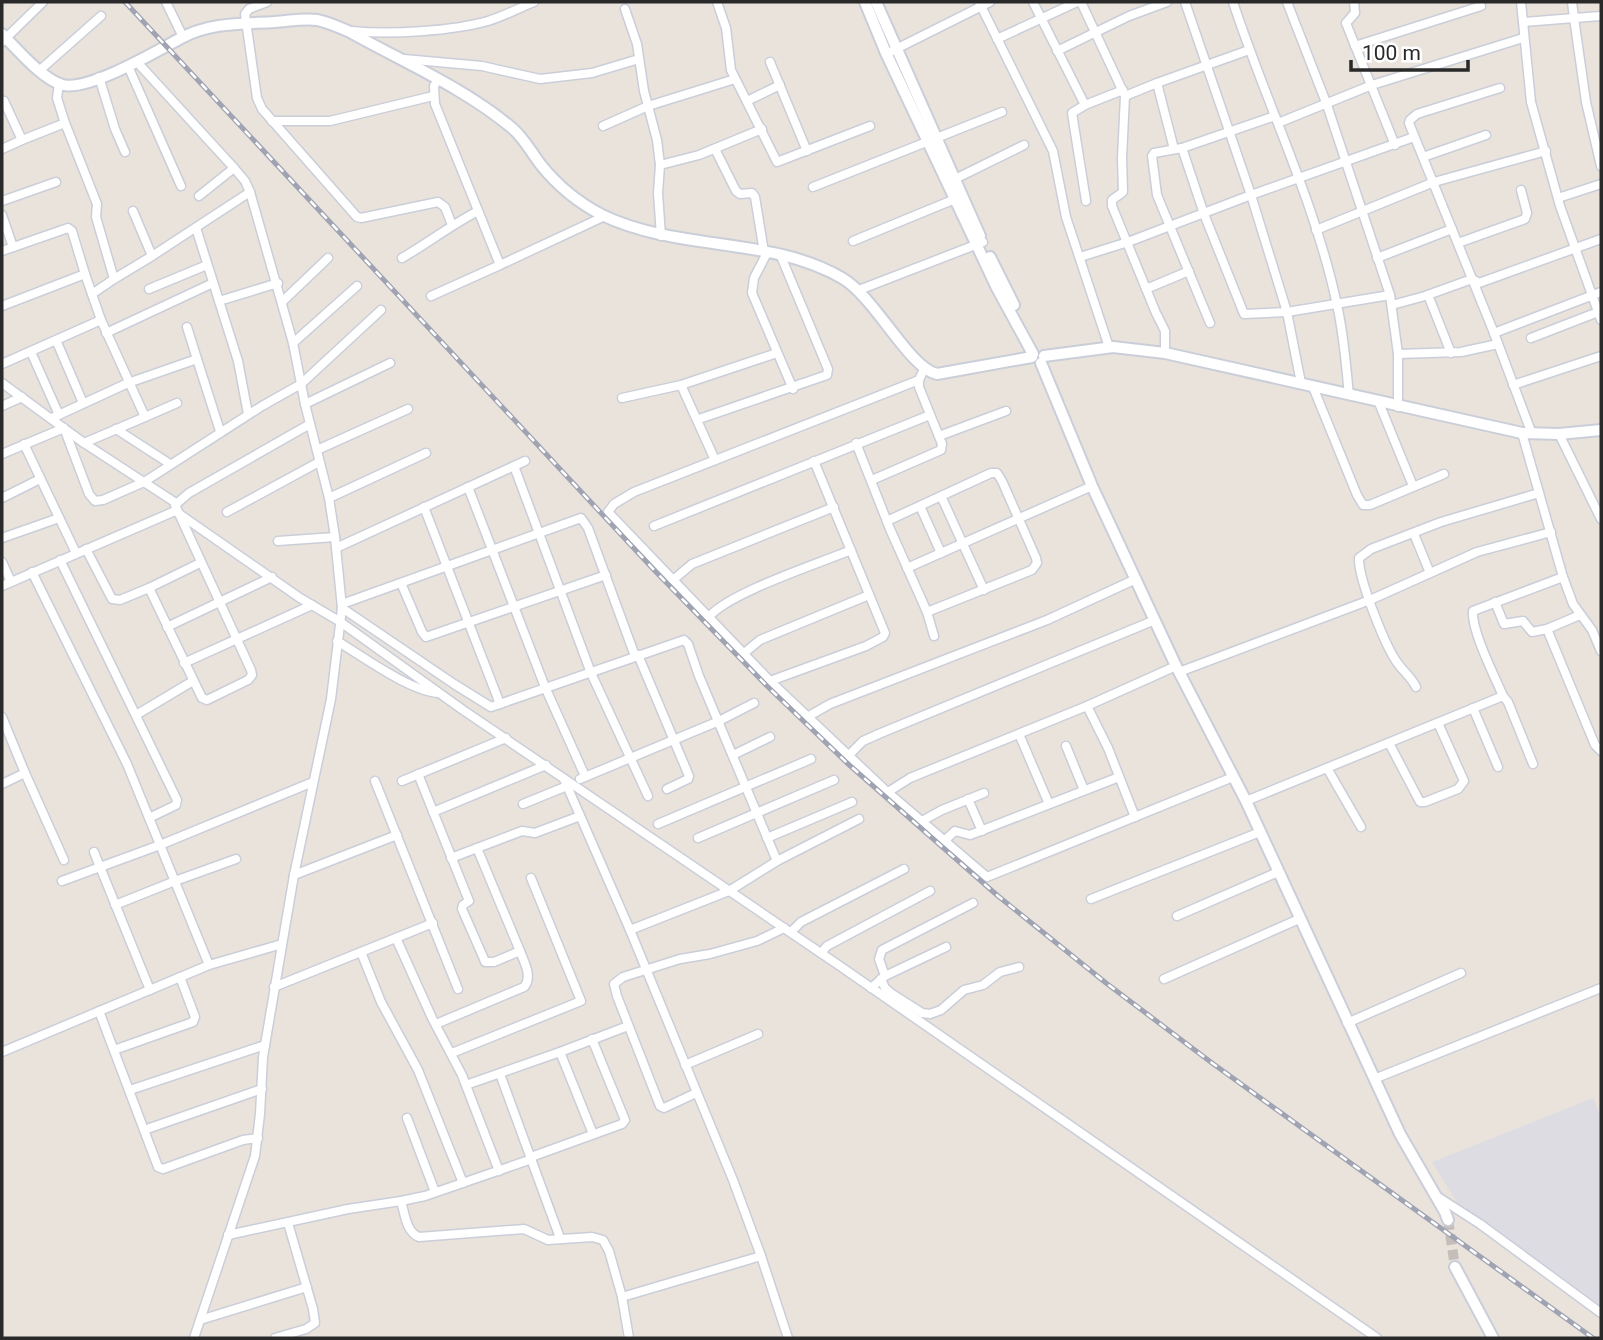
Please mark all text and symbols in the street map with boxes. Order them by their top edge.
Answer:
scale bar [1351,28,1468,72]
text: 100 m [1362,41,1421,65]

